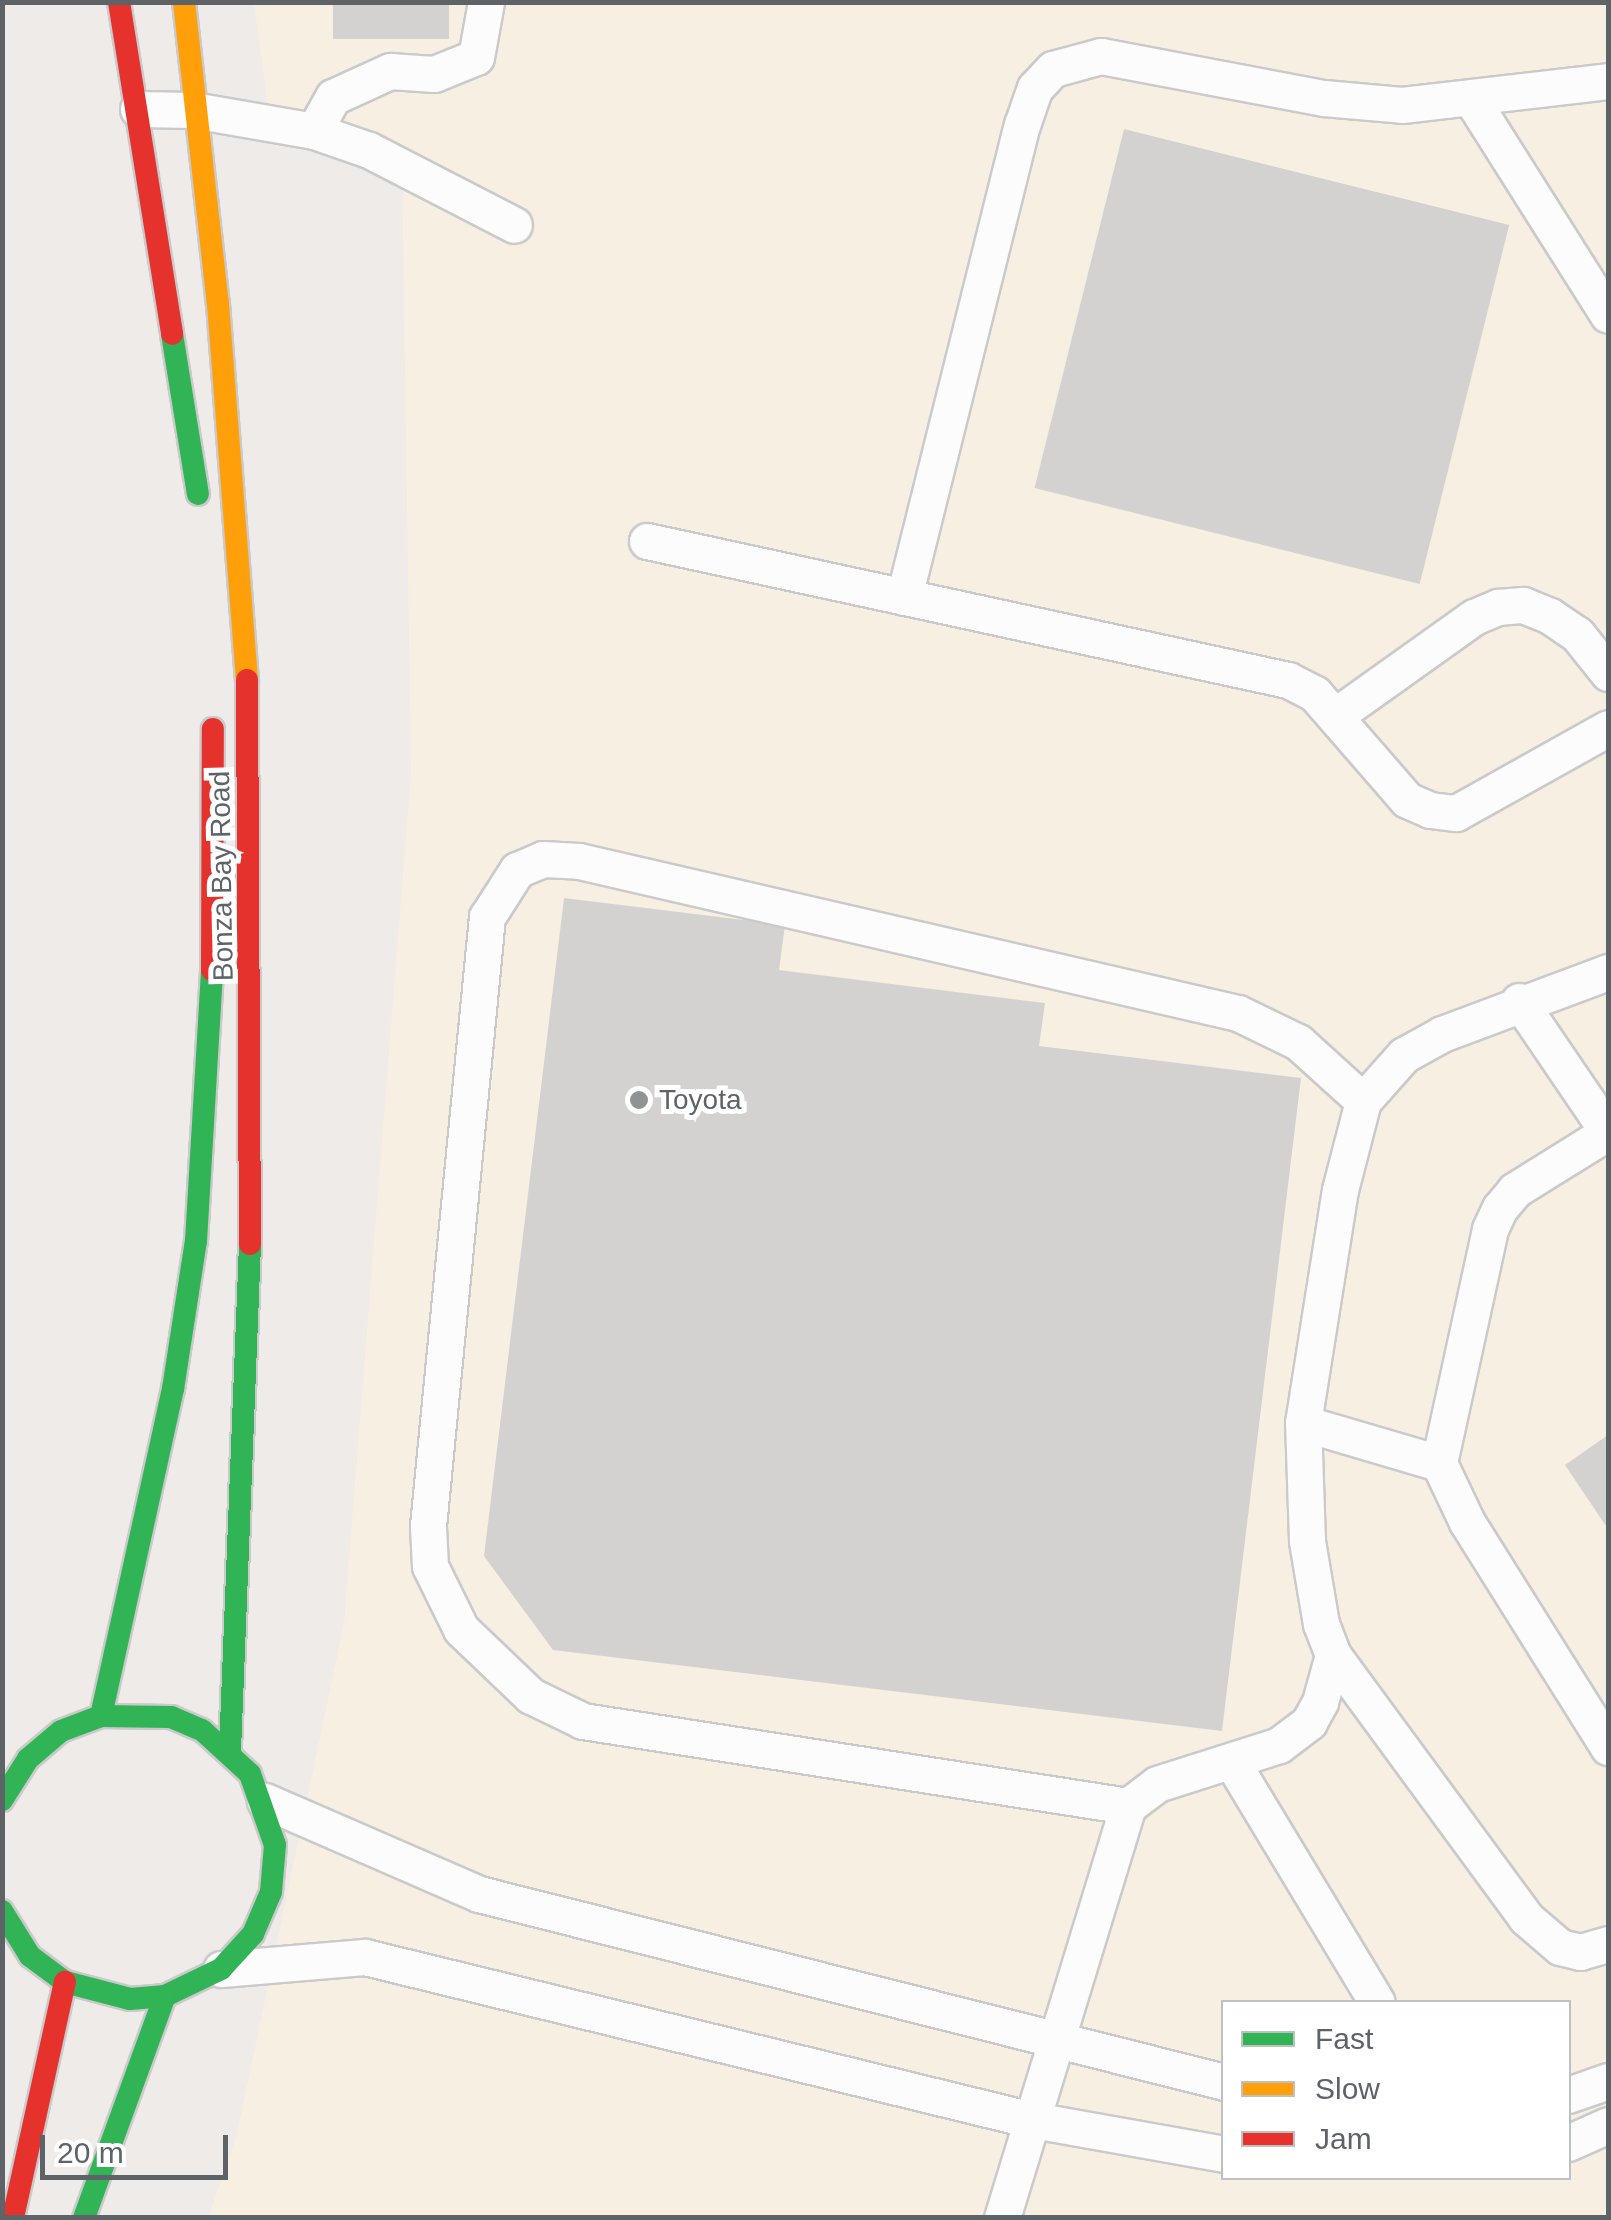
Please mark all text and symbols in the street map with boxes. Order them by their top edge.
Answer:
street label: Bonza Bay Road [203,771,241,981]
place label: Toyota [659,1083,741,1117]
marker: Toyota [628,1089,650,1111]
legend [1221,2000,1571,2180]
text: Fast [1315,2022,1373,2055]
text: Slow [1315,2072,1380,2105]
scale bar [45,2115,232,2177]
text: Jam [1315,2122,1372,2155]
text: 20 m [57,2136,124,2169]

